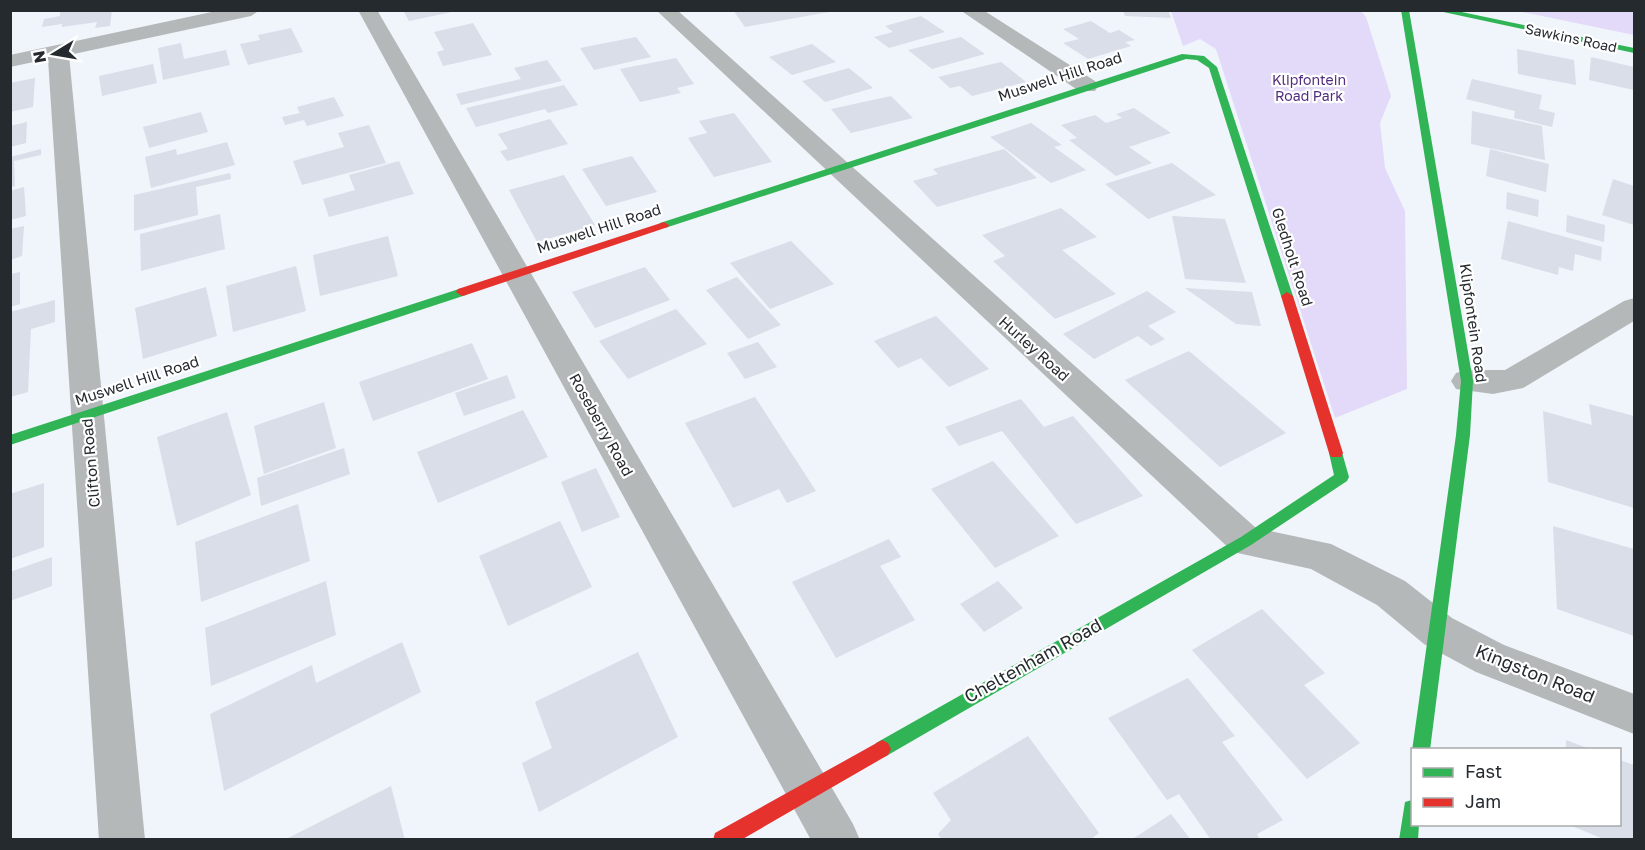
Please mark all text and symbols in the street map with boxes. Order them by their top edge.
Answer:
street label: Sawkins Road [1524,19,1619,56]
north arrow [24,24,84,84]
street label: Muswell Hill Road [995,47,1124,105]
text: N [28,49,50,65]
park label: Klipfontein Road Park [1272,71,1346,104]
street label: Muswell Hill Road [534,199,663,257]
street label: Gledholt Road [1269,205,1317,308]
street label: Klipfontein Road [1457,262,1491,384]
street label: Hurley Road [996,312,1073,384]
street label: Muswell Hill Road [72,351,201,409]
street label: Roseberry Road [566,370,638,479]
street label: Clifton Road [77,418,103,508]
street label: Cheltenham Road [960,613,1105,707]
street label: Kingston Road [1473,639,1598,707]
legend [1411,748,1621,826]
text: Fast [1465,760,1502,782]
text: Jam [1465,790,1501,812]

